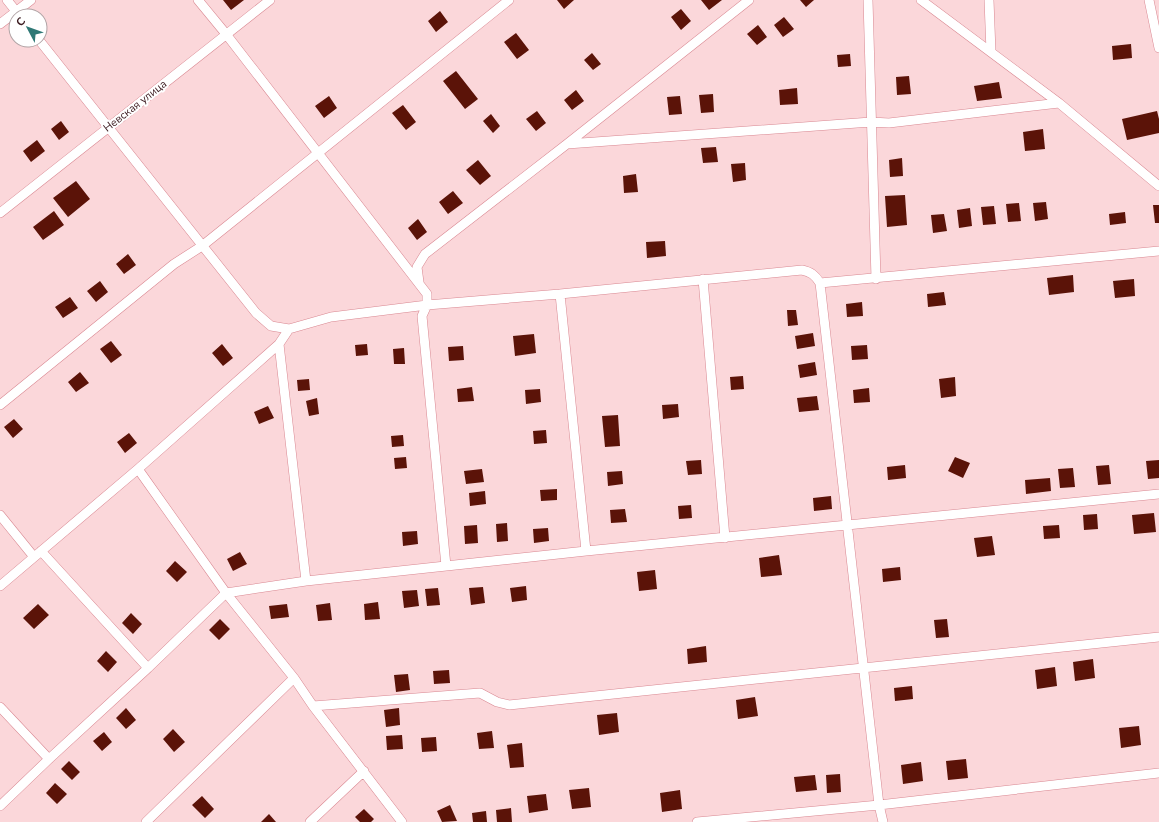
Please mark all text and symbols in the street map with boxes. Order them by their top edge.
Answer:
north arrow [8,8,48,48]
text: С [13,14,29,30]
street label: Невская улица [100,76,170,136]

